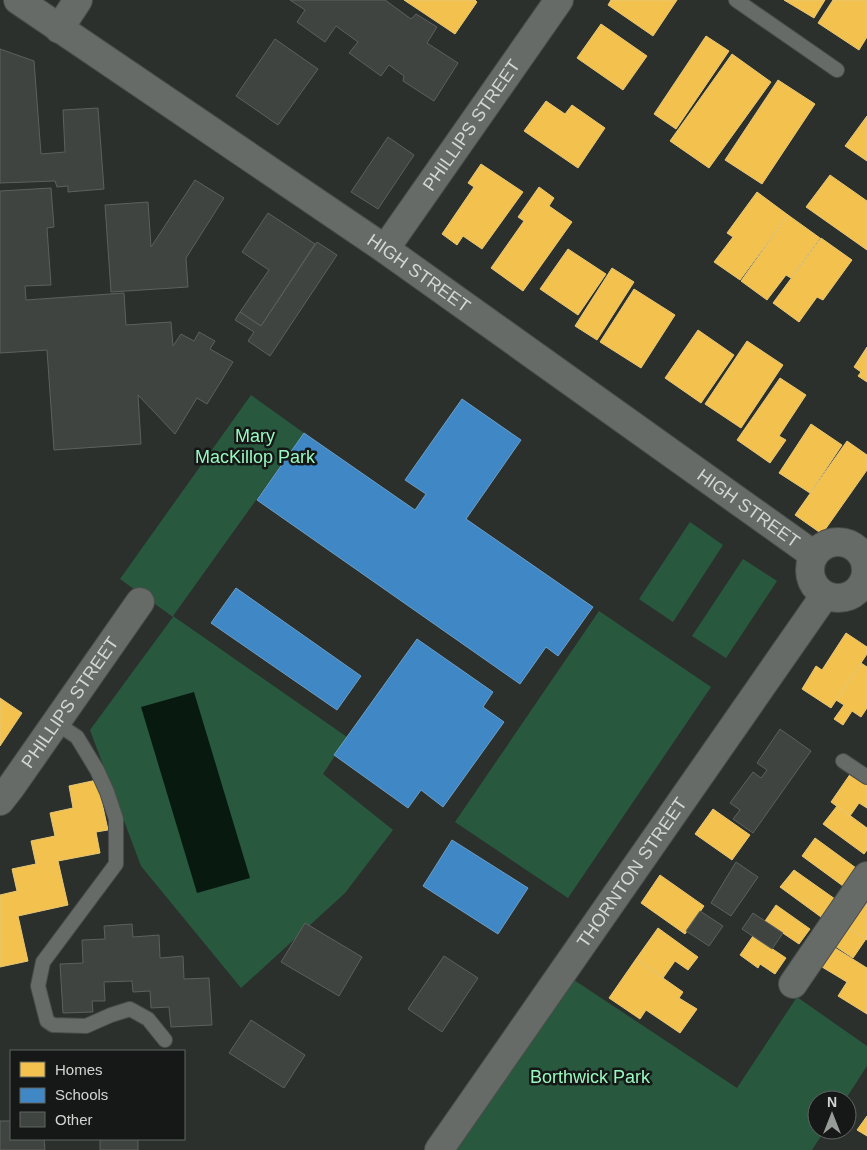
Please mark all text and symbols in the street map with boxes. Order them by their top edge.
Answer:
street label: PHILLIPS STREET [419,56,524,195]
street label: HIGH STREET [364,230,474,316]
park label: Mary MacKillop Park [195,426,316,467]
street label: HIGH STREET [693,465,804,552]
street label: PHILLIPS STREET [17,633,123,772]
street label: THORNTON STREET [573,794,691,951]
legend [10,1050,185,1140]
text: Homes [55,1061,103,1078]
park label: Borthwick Park [530,1067,651,1087]
text: Schools [55,1086,108,1103]
north arrow [807,1090,857,1140]
text: N [827,1094,837,1110]
text: Other [55,1111,93,1128]

